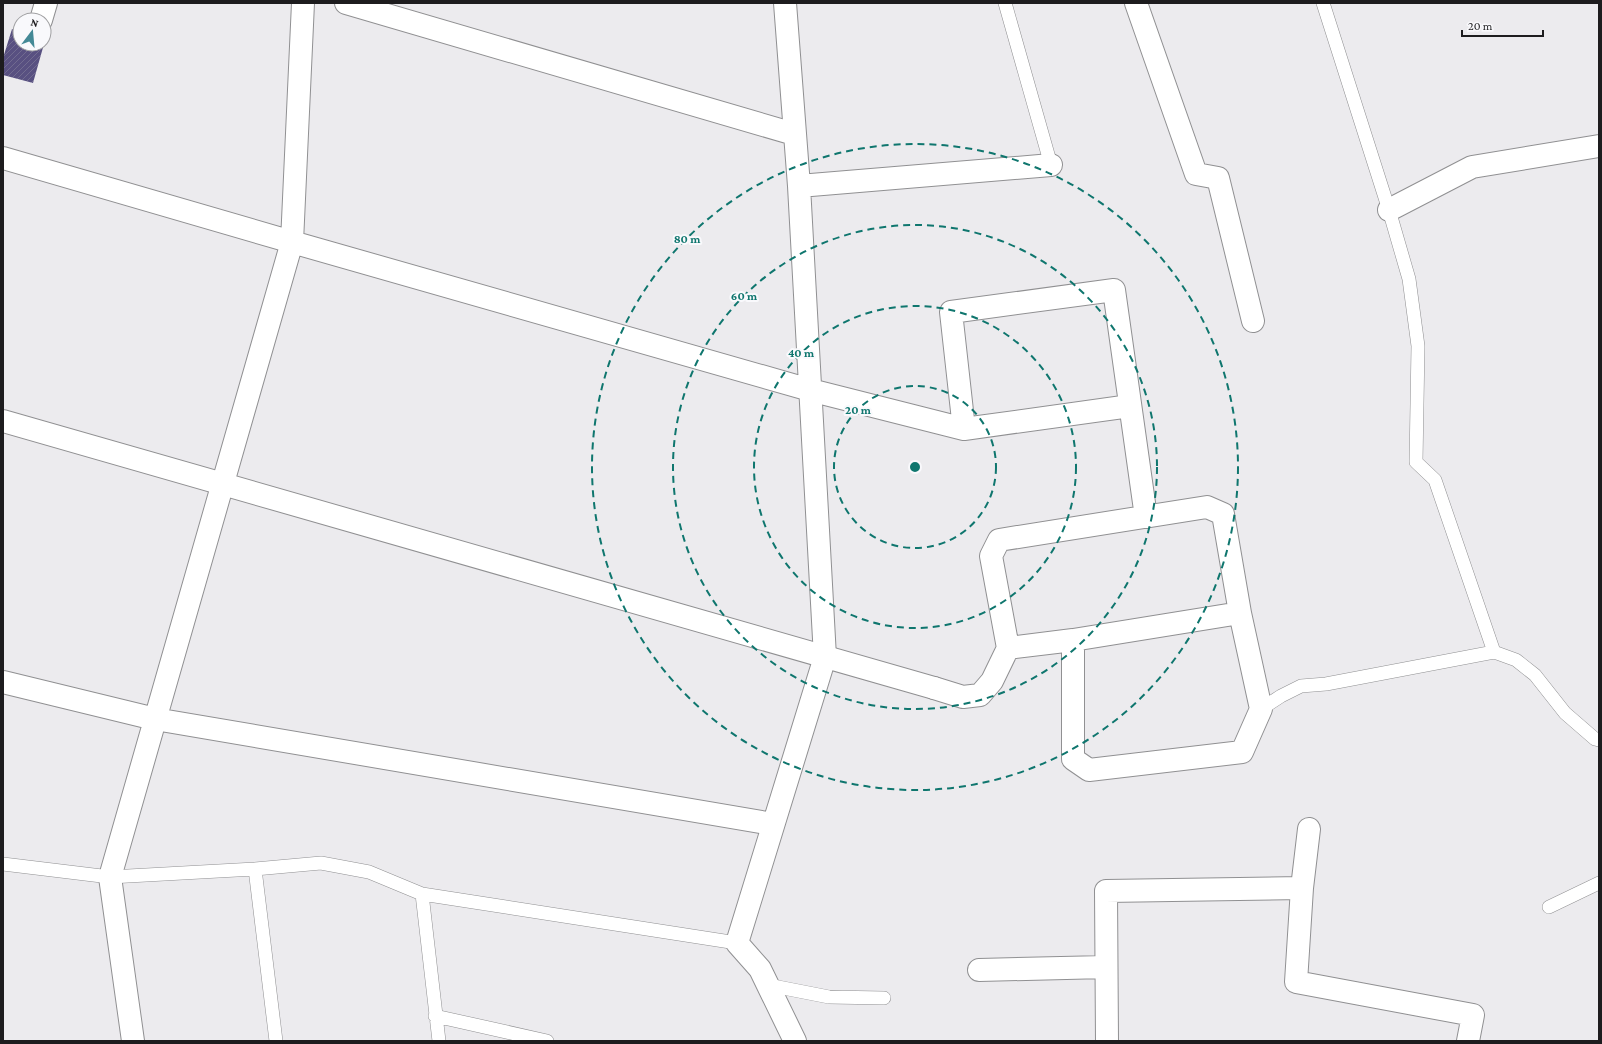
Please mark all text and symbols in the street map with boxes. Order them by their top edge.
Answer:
north arrow [12,12,52,52]
scale bar [1462,12,1543,38]
text: N [29,16,40,29]
text: 20 m [1468,19,1493,33]
text: 80 m [674,232,701,246]
text: 60 m [731,289,758,303]
text: 40 m [788,346,815,360]
text: 20 m [845,403,872,417]
centre of rings [908,460,922,474]

